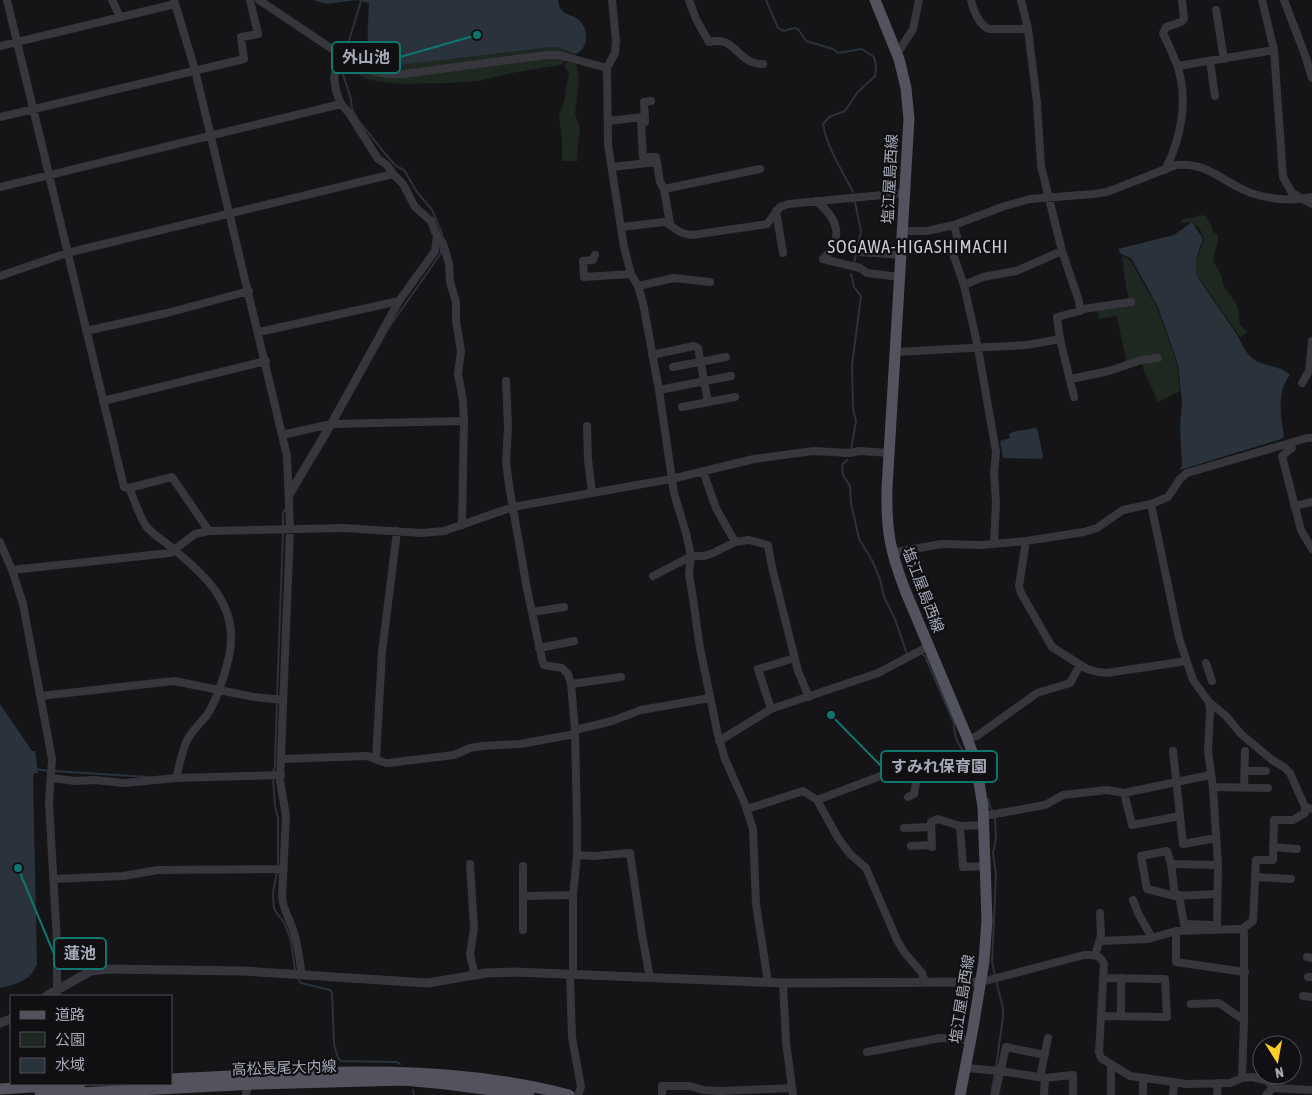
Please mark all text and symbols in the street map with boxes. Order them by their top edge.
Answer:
callout: 外山池 [332,42,400,73]
text: 外山池 [342,48,390,66]
street label: 塩江屋島西線 [879,134,900,224]
district label: SOGAWA-HIGASHIMACHI [827,236,1009,257]
street label: 塩江屋島西線 [899,545,948,635]
callout: すみれ保育園 [881,751,997,782]
text: すみれ保育園 [891,757,987,775]
callout: 蓮池 [54,938,106,969]
text: 蓮池 [64,944,96,962]
street label: 塩江屋島西線 [946,953,977,1045]
legend [10,995,172,1085]
text: 道路 [55,1006,85,1023]
text: 公園 [55,1031,85,1048]
north arrow [1252,1035,1302,1085]
text: 水域 [55,1056,85,1073]
street label: 高松長尾大内線 [231,1057,337,1078]
text: N [1274,1064,1285,1081]

